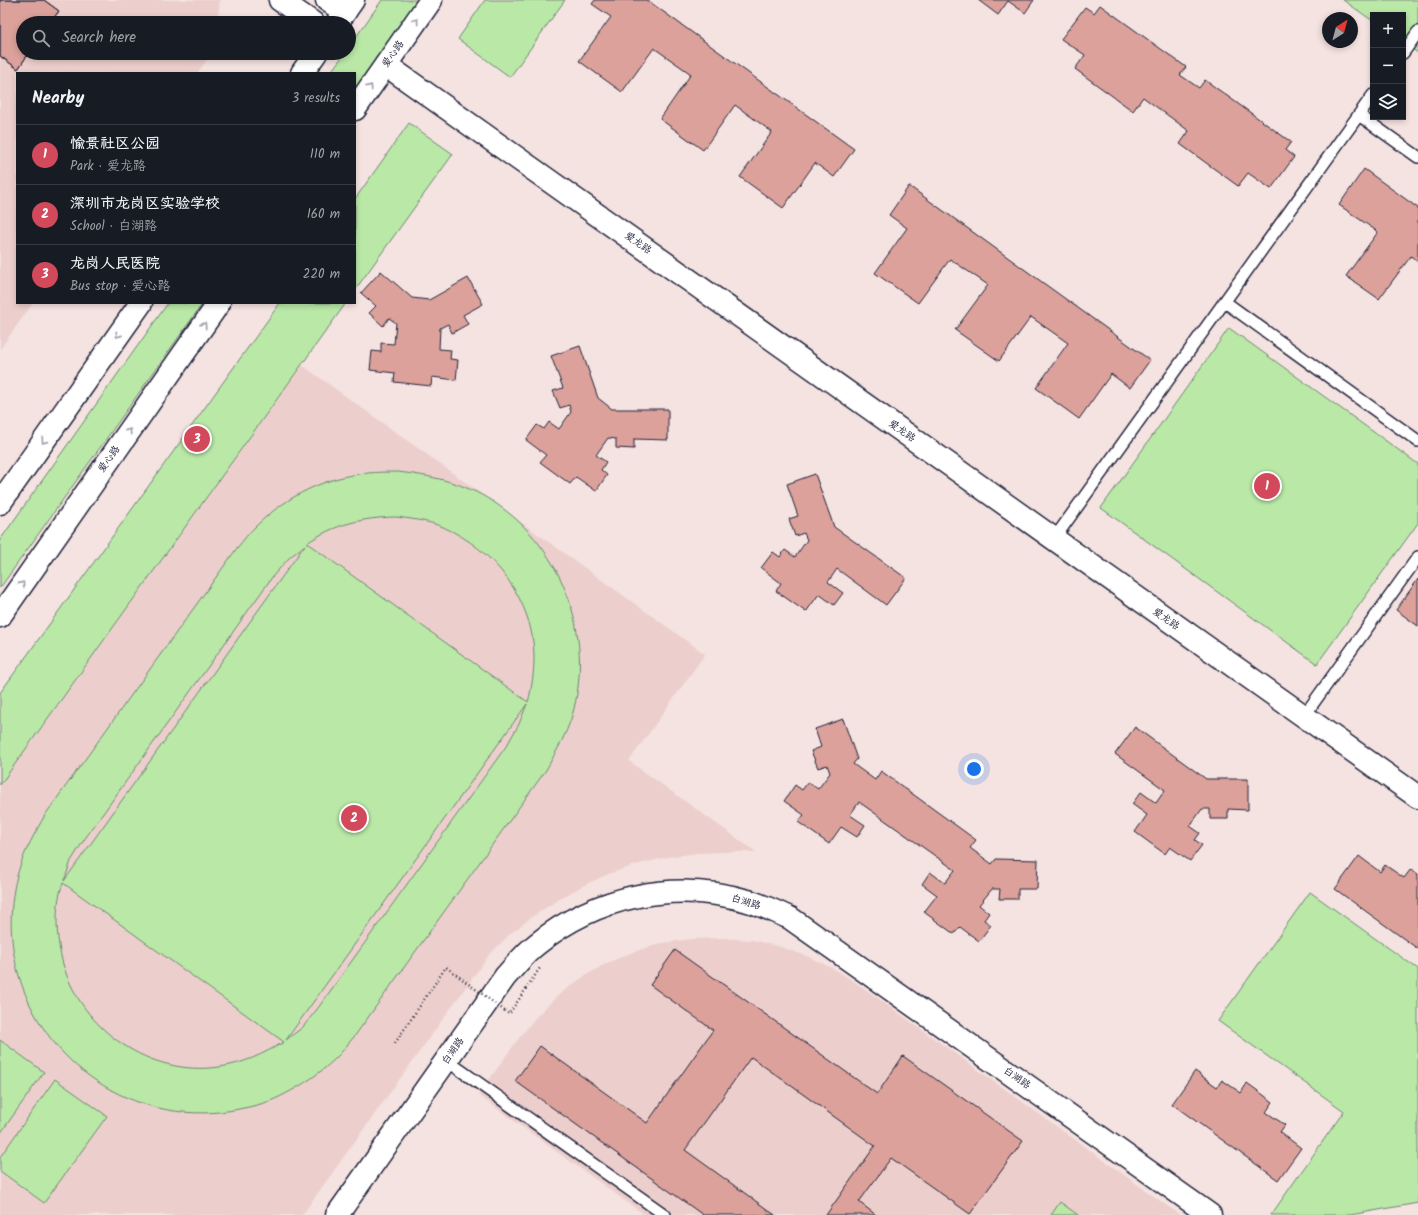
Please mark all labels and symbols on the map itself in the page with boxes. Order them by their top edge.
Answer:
north arrow [1322,12,1358,48]
one-way arrow [411,19,418,26]
street label: 爱心路 [378,37,408,71]
one-way arrow [365,84,373,91]
street label: 爱龙路 [621,228,655,258]
one-way arrow [199,322,207,329]
one-way arrow [115,331,123,338]
street label: 爱龙路 [885,416,919,446]
pin: 3 [184,424,210,454]
one-way arrow [124,429,131,436]
one-way arrow [42,437,49,444]
street label: 爱心路 [94,442,124,476]
pin: 1 [1254,471,1280,501]
one-way arrow [17,581,24,588]
street label: 爱龙路 [1149,604,1183,634]
your location [964,759,984,779]
pin: 2 [341,803,367,833]
street label: 白湖路 [729,890,763,914]
street label: 白湖路 [438,1034,468,1068]
street label: 白湖路 [1000,1063,1034,1093]

